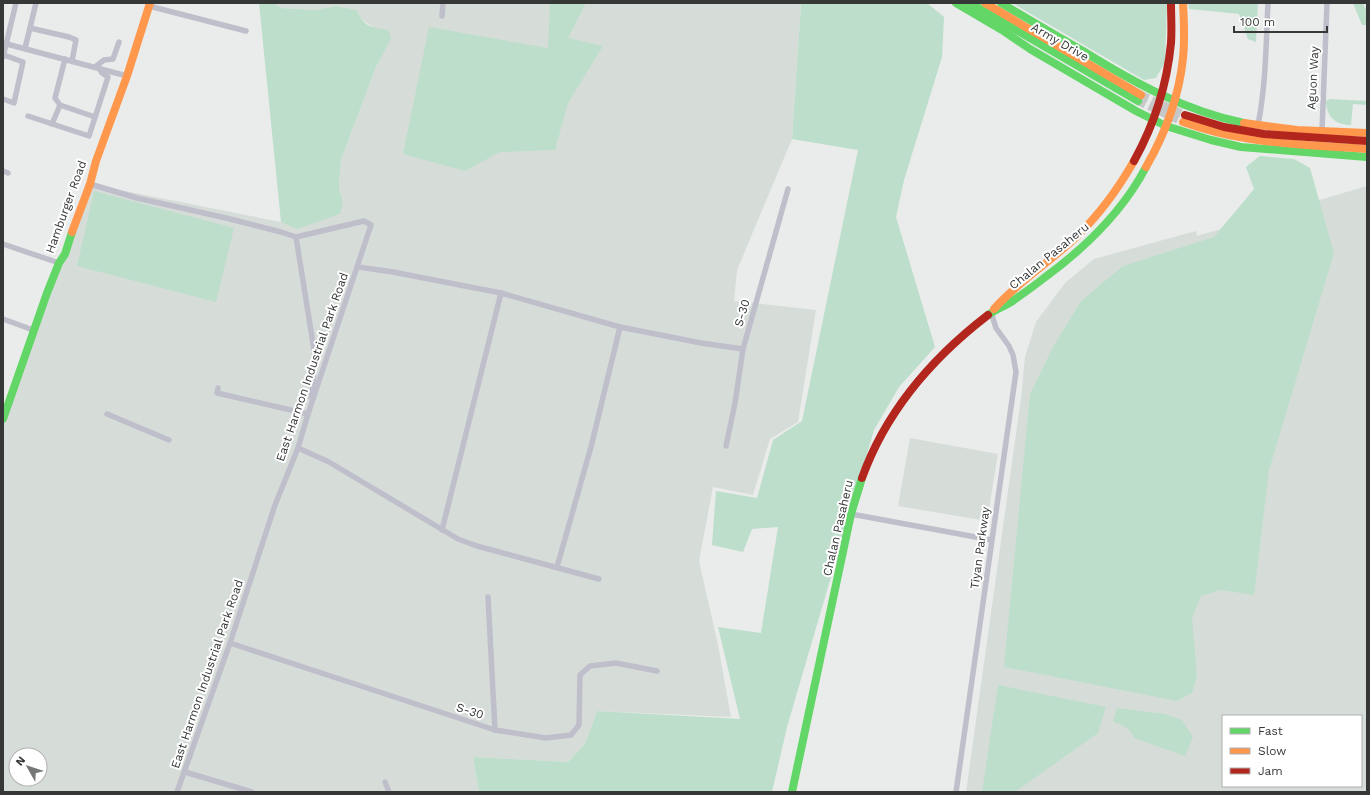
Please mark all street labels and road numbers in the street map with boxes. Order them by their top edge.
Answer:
street label: Army Drive [1029,20,1091,64]
street label: Aguon Way [1304,45,1322,110]
street label: Hamburger Road [43,159,89,255]
street label: Chalan Pasaheru [1006,220,1092,292]
street label: East Harmon Industrial Park Road [273,271,351,463]
street label: S-30 [731,298,753,328]
street label: Chalan Pasaheru [820,479,856,577]
street label: Tiyan Parkway [967,505,993,590]
street label: East Harmon Industrial Park Road [168,578,246,770]
street label: S-30 [454,700,486,722]

